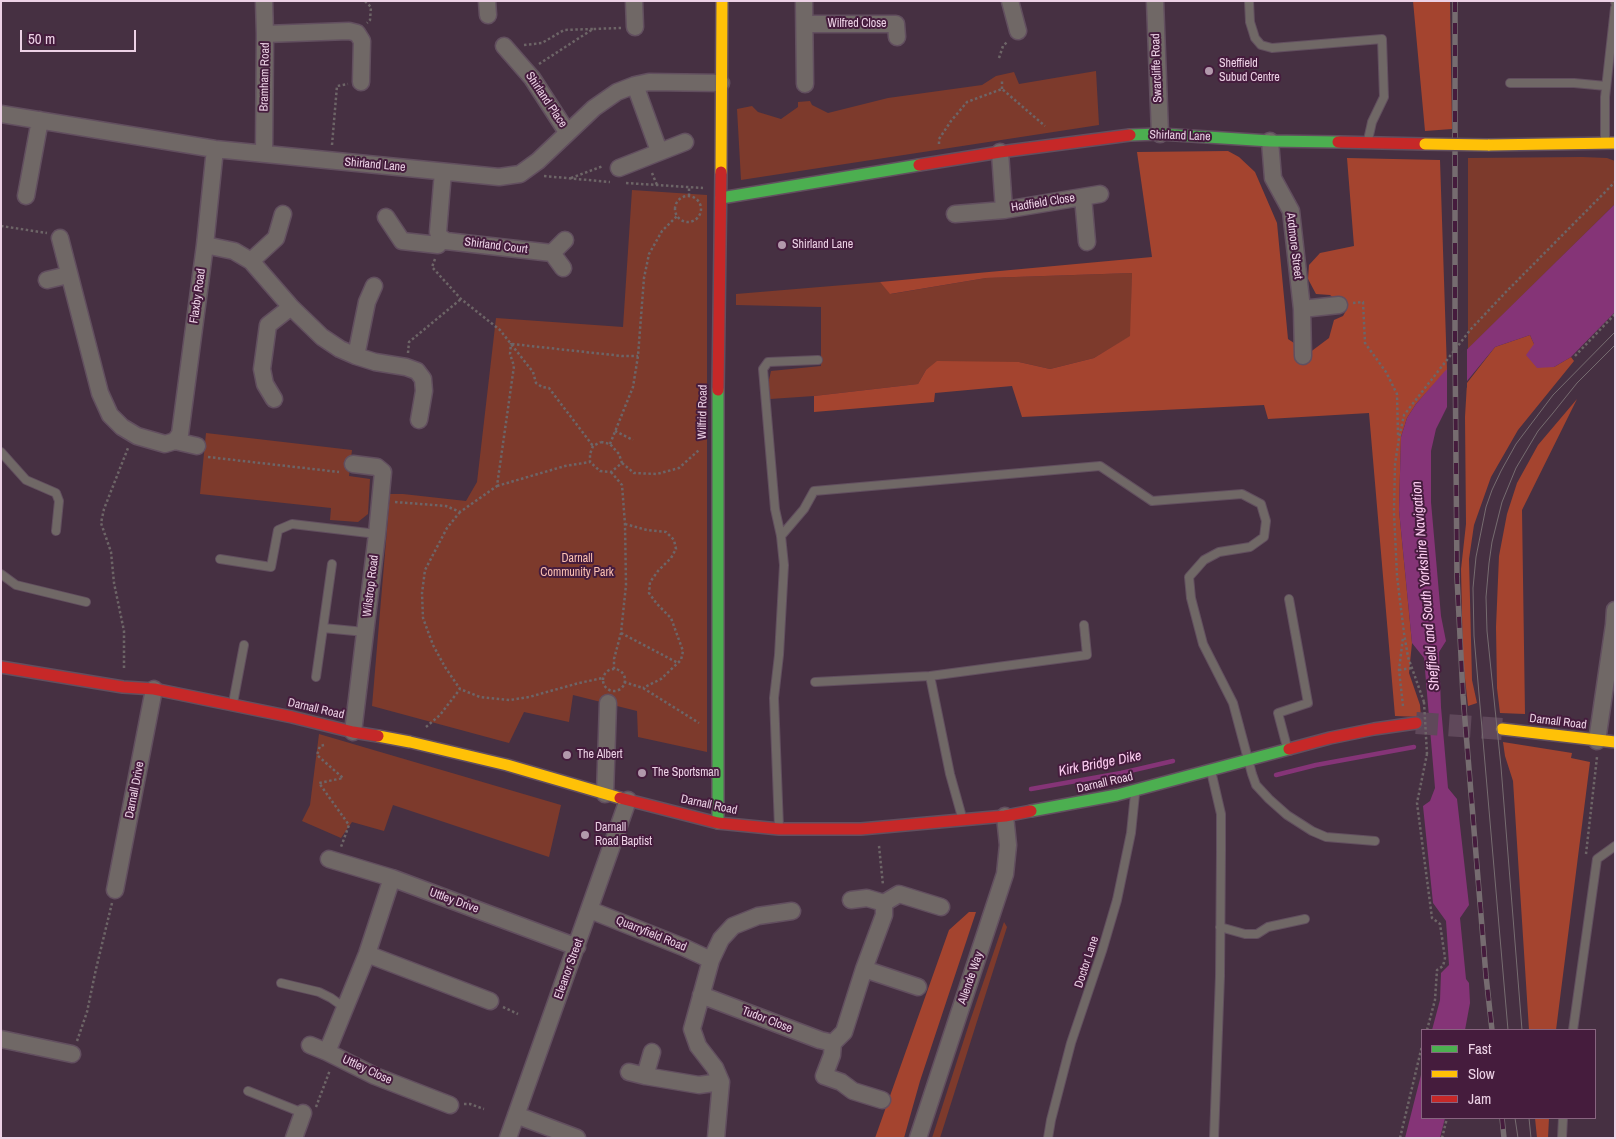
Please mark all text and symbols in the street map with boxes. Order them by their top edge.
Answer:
street label: Wilfred Close [827,17,887,31]
scale bar [22,20,139,52]
text: 50 m [28,28,55,49]
street label: Swarcliffe Road [1149,33,1165,103]
street label: Bramham Road [257,42,273,112]
place label: Sheffield Subud Centre [1219,57,1280,85]
marker: Sheffield Subud Centre [1203,65,1215,77]
street label: Shirland Place [522,69,570,131]
street label: Shirland Lane [1149,128,1211,144]
street label: Shirland Lane [344,155,406,175]
street label: Hadfield Close [1010,191,1076,215]
street label: Ardmore Street [1283,212,1305,280]
street label: Shirland Court [464,235,528,257]
place label: Shirland Lane [792,238,853,252]
marker: Shirland Lane [776,239,788,251]
street label: Flaxby Road [187,268,209,324]
street label: Wilfrid Road [695,385,711,439]
water label: Sheffield and South Yorkshire Navigation [1408,480,1444,692]
park label: Darnall Community Park [540,552,614,580]
street label: Wilstrop Road [360,554,382,618]
street label: Darnall Road [286,696,346,722]
street label: Darnall Road [1529,711,1587,733]
place label: The Albert [577,748,622,762]
water label: Kirk Bridge Dike [1057,748,1143,780]
marker: The Albert [561,749,573,761]
street label: Darnall Drive [122,760,148,820]
place label: The Sportsman [652,766,719,780]
marker: The Sportsman [636,767,648,779]
street label: Darnall Road [1075,770,1135,796]
street label: Darnall Road [679,792,739,818]
place label: Darnall Road Baptist [595,821,652,849]
marker: Darnall Road Baptist [579,829,591,841]
street label: Uttley Drive [427,885,481,917]
street label: Quarryfield Road [614,913,688,955]
street label: Doctor Lane [1072,934,1102,990]
street label: Eleanor Street [551,937,587,1001]
street label: Allende Way [955,950,987,1006]
street label: Tudor Close [740,1004,794,1036]
legend [1421,1029,1596,1119]
text: Fast [1468,1038,1491,1059]
street label: Uttley Close [340,1052,394,1088]
text: Slow [1468,1063,1495,1084]
text: Jam [1468,1088,1491,1109]

